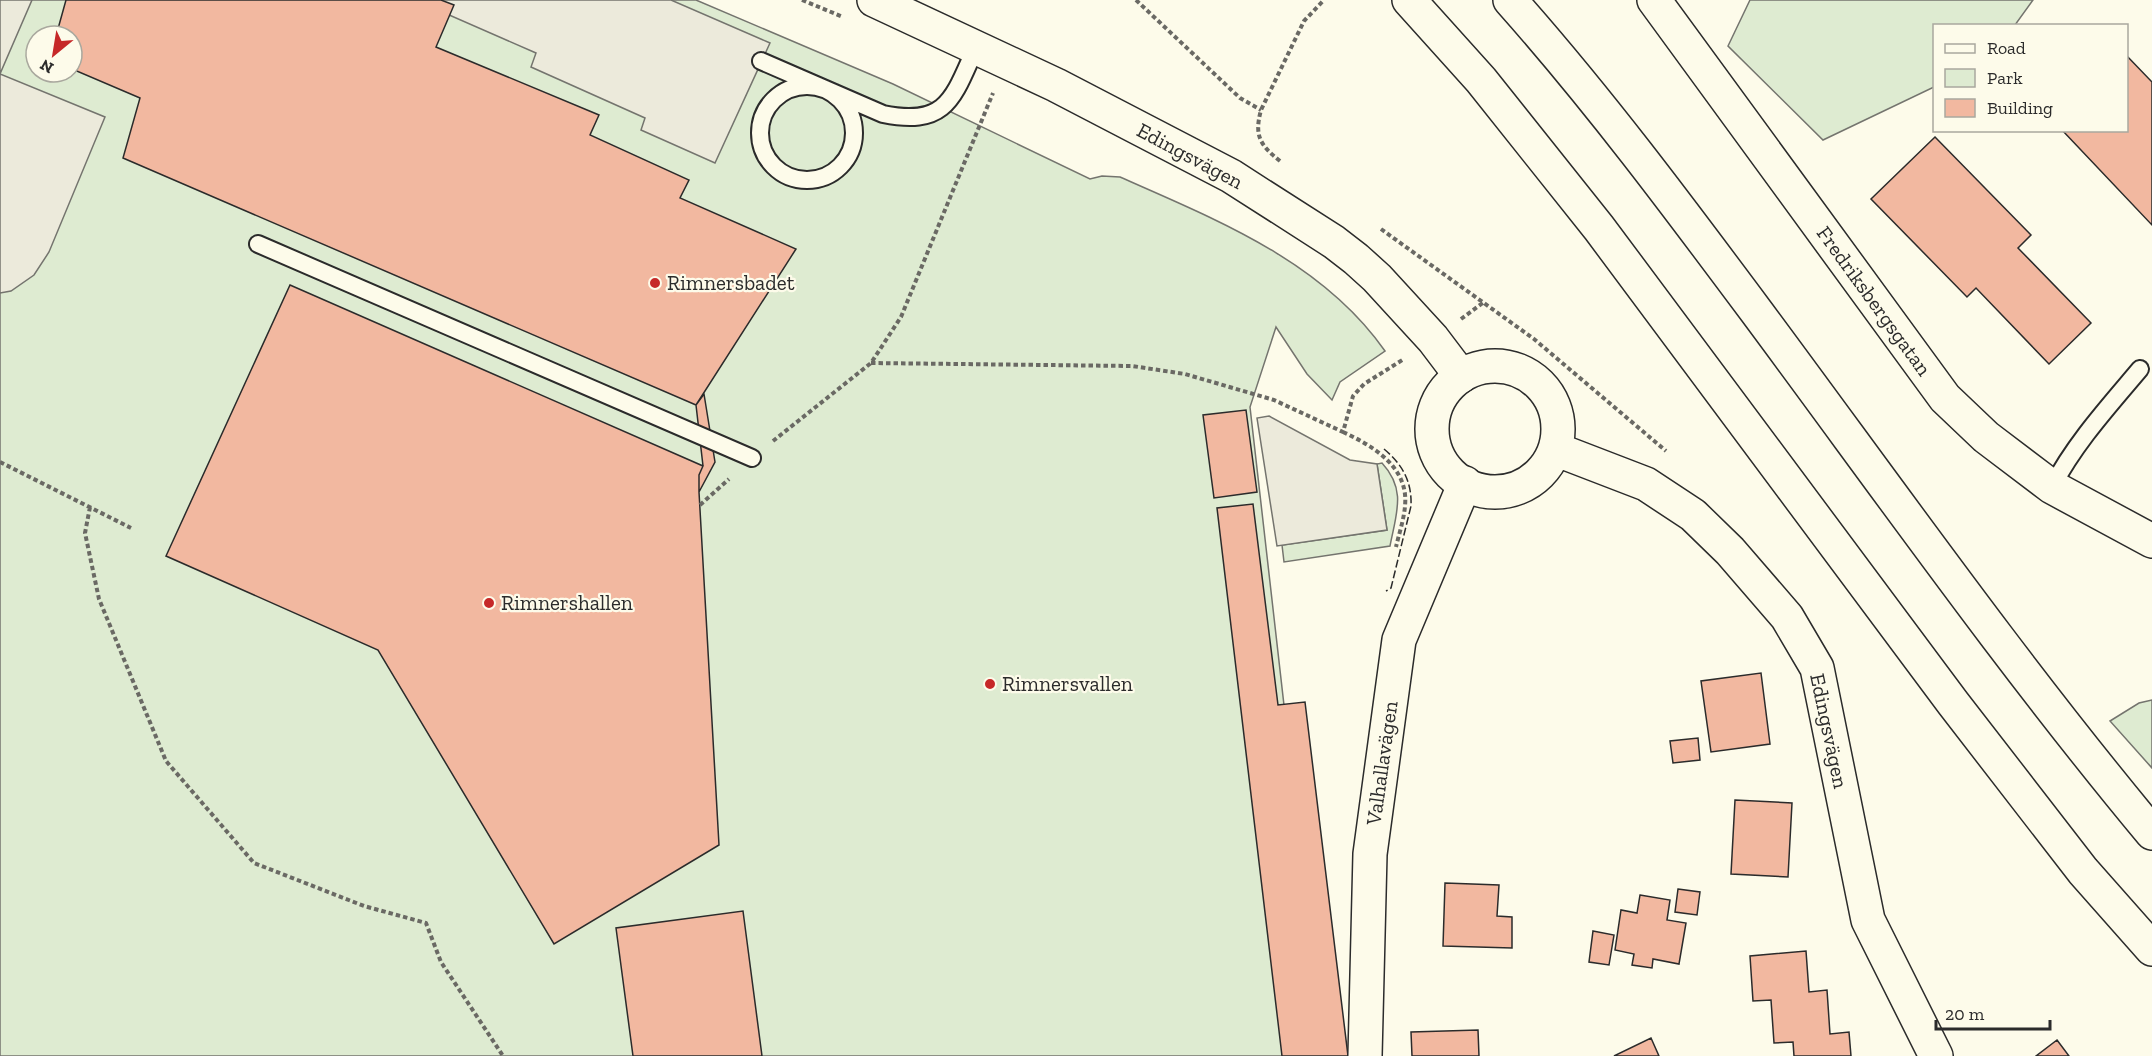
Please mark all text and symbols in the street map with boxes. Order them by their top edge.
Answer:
north arrow [24,24,84,84]
legend [1933,24,2128,132]
text: Road [1987,37,2026,59]
text: N [37,55,57,78]
text: Park [1987,67,2023,89]
text: Building [1987,97,2053,119]
street label: Edingsvägen [1133,117,1248,194]
street label: Fredriksbergsgatan [1812,221,1937,380]
place label: Rimnersbadet [667,270,795,295]
marker: Rimnersbadet [648,276,662,290]
place label: Rimnershallen [501,590,633,615]
marker: Rimnershallen [482,596,496,610]
place label: Rimnersvallen [1002,671,1133,696]
street label: Edingsvägen [1805,671,1854,791]
marker: Rimnersvallen [983,677,997,691]
street label: Valhallavägen [1360,699,1403,828]
scale bar [1936,993,2050,1031]
text: 20 m [1945,1003,1985,1025]

